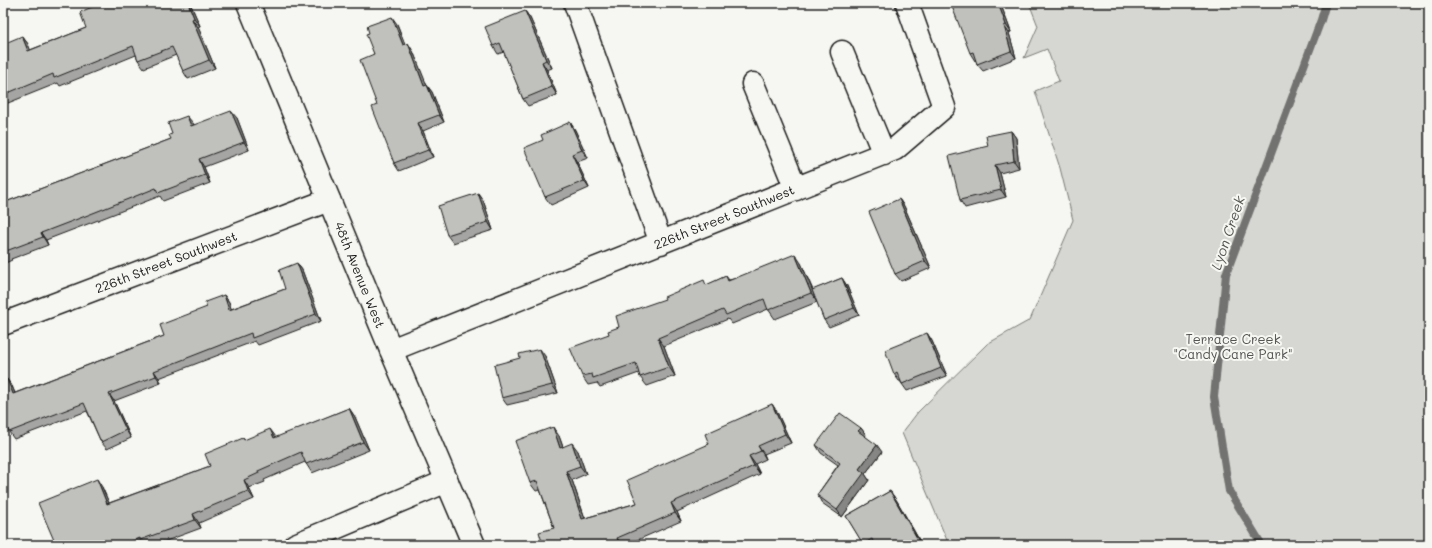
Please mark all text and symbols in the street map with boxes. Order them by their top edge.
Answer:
street label: 226th Street Southwest [651,180,797,253]
water label: Lyon Creek [1206,193,1249,272]
street label: 48th Avenue West [331,219,390,331]
street label: 226th Street Southwest [93,227,239,296]
park label: Terrace Creek "Candy Cane Park" [1173,330,1293,362]

